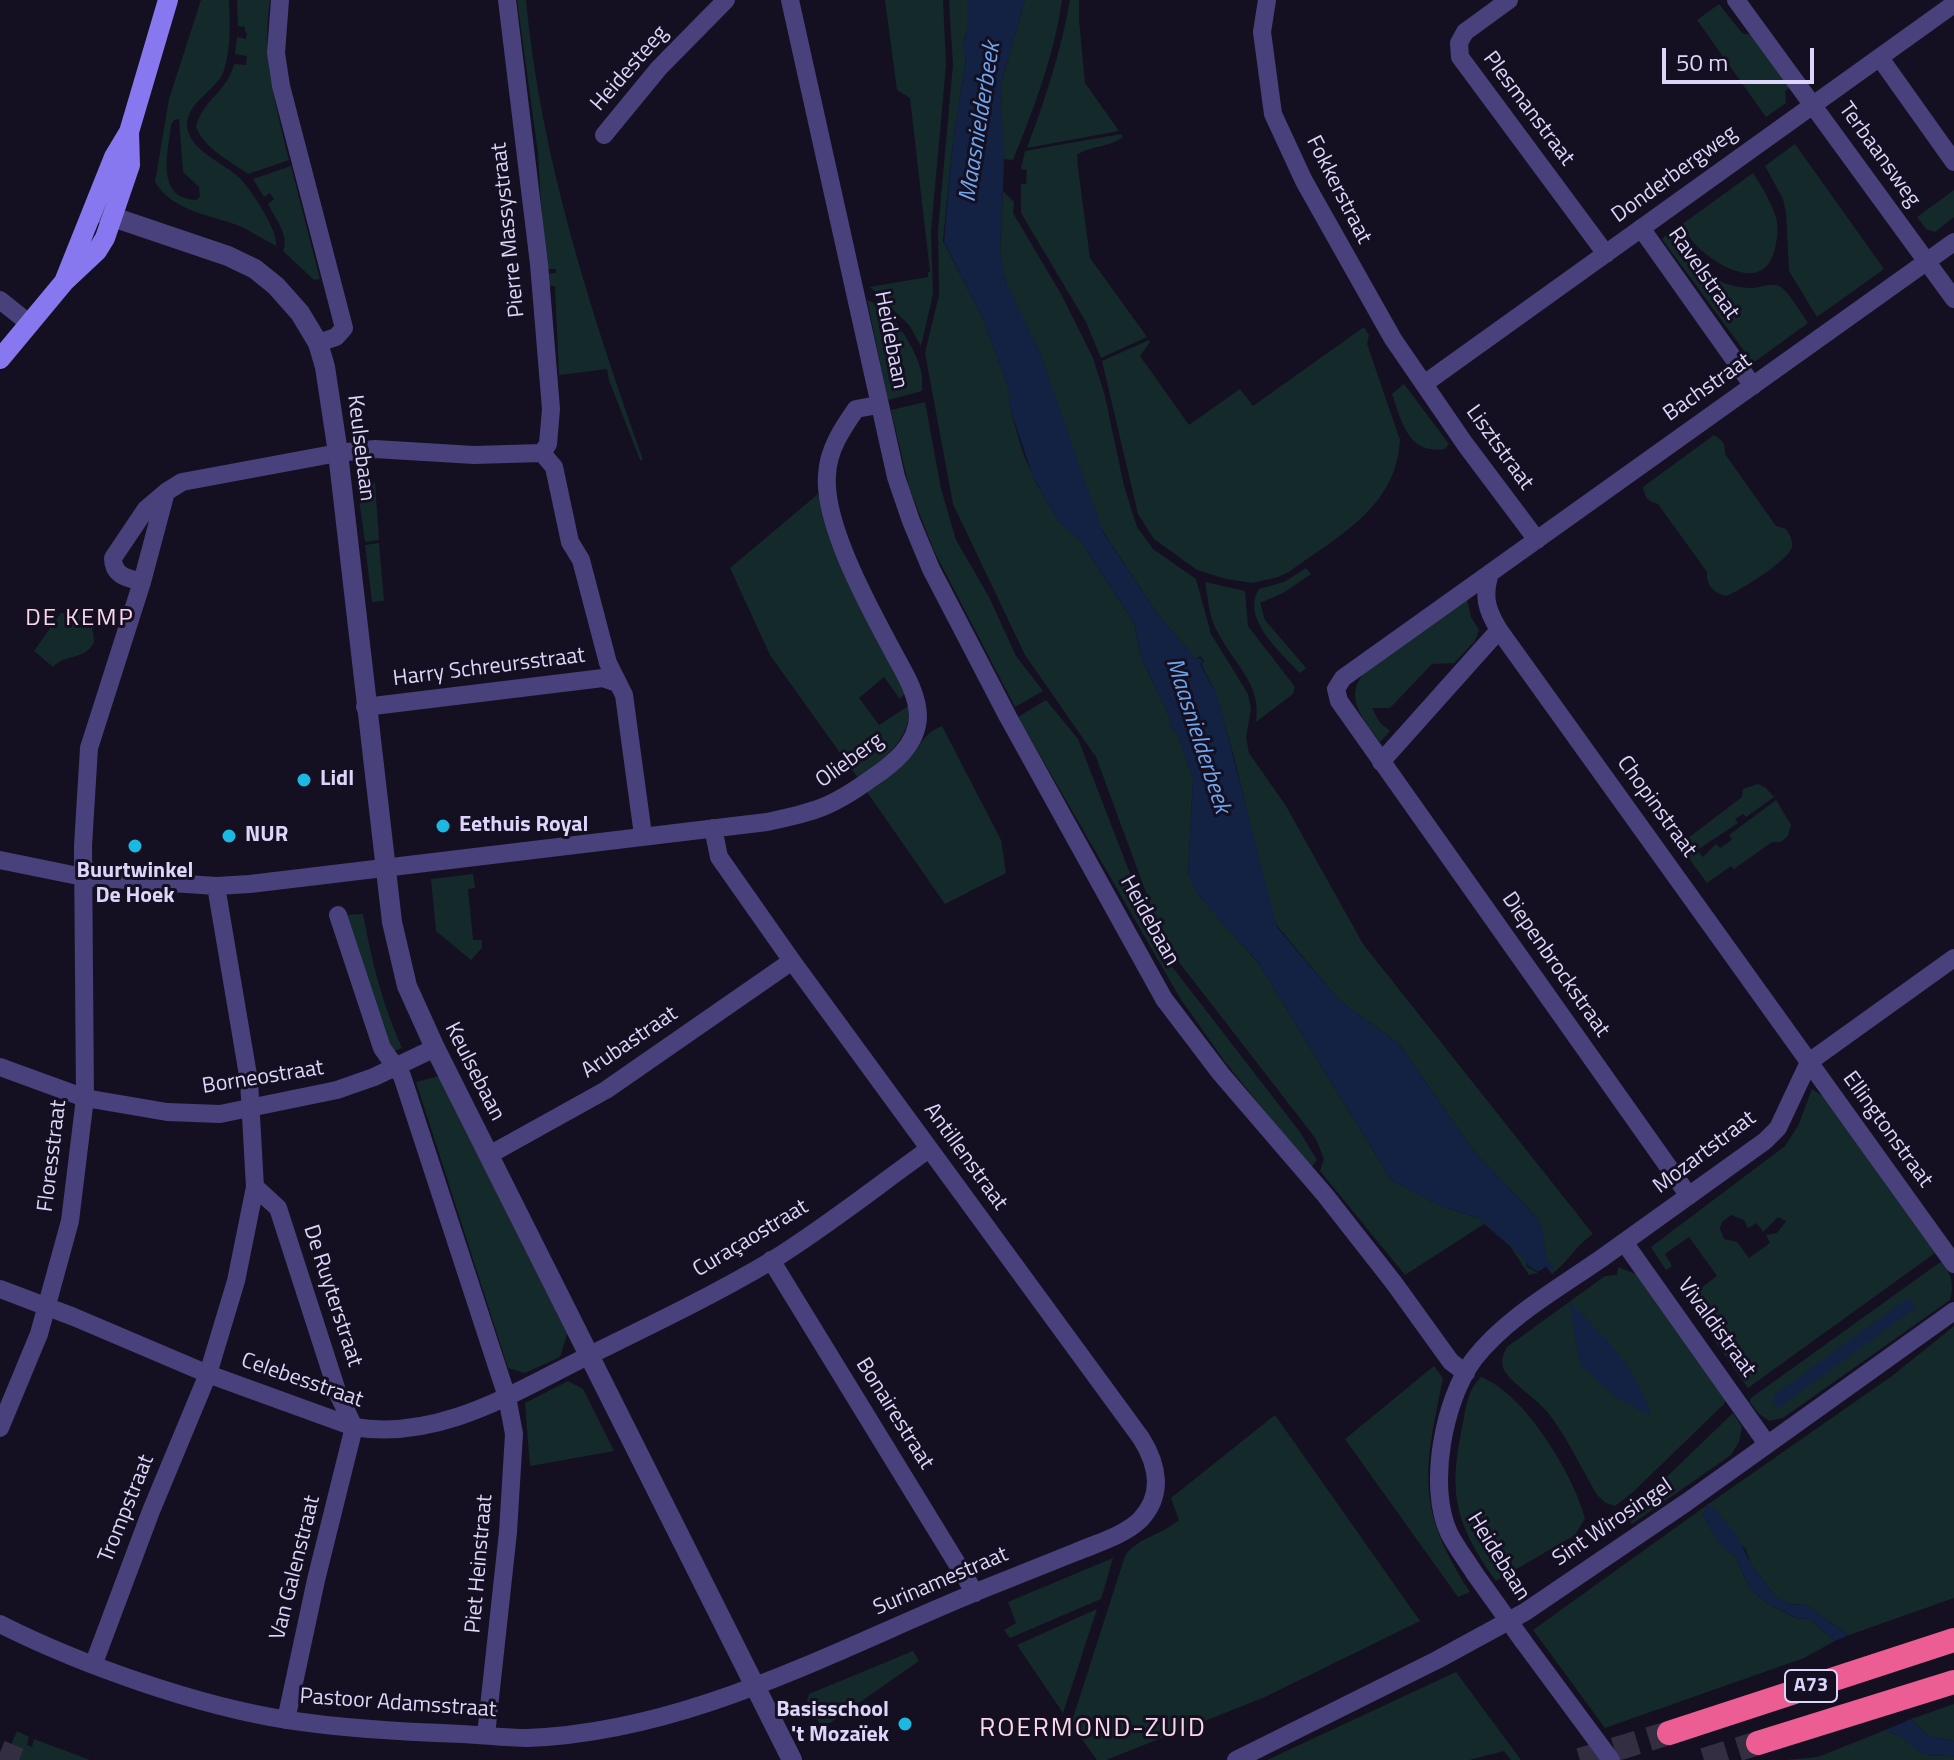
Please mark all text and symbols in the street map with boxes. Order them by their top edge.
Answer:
street label: Heidesteeg [586,21,674,117]
scale bar [1666,32,1818,82]
water label: Maasnielderbeek [954,40,1008,204]
text: 50 m [1676,44,1728,80]
street label: Plesmanstraat [1477,47,1579,171]
street label: Terbaansweg [1832,98,1926,212]
street label: Donderbergweg [1607,121,1743,229]
street label: Fokkerstraat [1300,132,1376,248]
street label: Pierre Massystraat [487,141,531,319]
street label: Ravelstraat [1662,223,1744,325]
street label: Heidebaan [868,289,912,391]
street label: Bachstraat [1659,348,1757,428]
street label: Keulsebaan [340,393,380,503]
street label: Lisztstraat [1459,400,1539,496]
district label: DE KEMP [25,605,135,633]
street label: Harry Schreursstraat [391,643,587,693]
water label: Maasnielderbeek [1158,655,1236,817]
street label: Olieberg [811,728,889,794]
street label: Chopinstraat [1610,751,1702,863]
place label: Lidl [320,767,354,793]
marker: Lidl [295,771,313,789]
place label: Eethuis Royal [459,813,588,839]
marker: Eethuis Royal [434,817,452,835]
place label: NUR [245,823,288,849]
marker: NUR [220,827,238,845]
marker: Buurtwinkel De Hoek [126,837,144,855]
place label: Buurtwinkel De Hoek [76,859,194,910]
street label: Heidebaan [1113,871,1185,971]
street label: Diepenbrockstraat [1495,888,1615,1042]
street label: Arubastraat [577,1001,683,1085]
street label: Keulsebaan [438,1018,510,1126]
street label: Borneostraat [200,1055,326,1101]
street label: Ellingtonstraat [1836,1067,1938,1193]
street label: Antillenstraat [917,1098,1013,1216]
street label: Floresstraat [33,1099,73,1213]
street label: Mozartstraat [1648,1106,1762,1200]
street label: Curaçaostraat [689,1194,813,1284]
street label: De Ruyterstraat [297,1222,367,1370]
street label: Vivaldistraat [1671,1273,1761,1383]
street label: Celebesstraat [238,1348,366,1414]
street label: Bonairestraat [849,1353,939,1475]
street label: Trompstraat [93,1451,161,1567]
street label: Sint Wirosingel [1548,1473,1678,1573]
street label: Van Galenstraat [265,1493,327,1643]
street label: Piet Heinstraat [461,1493,499,1635]
street label: Heidebaan [1461,1508,1535,1606]
street label: Surinamestraat [870,1542,1012,1622]
road number: A73 [1785,1670,1837,1702]
street label: Pastoor Adamsstraat [299,1684,497,1724]
place label: Basisschool 't Mozaïek [776,1698,889,1750]
district label: ROERMOND-ZUID [979,1714,1207,1746]
marker: Basisschool 't Mozaïek [896,1715,914,1733]

